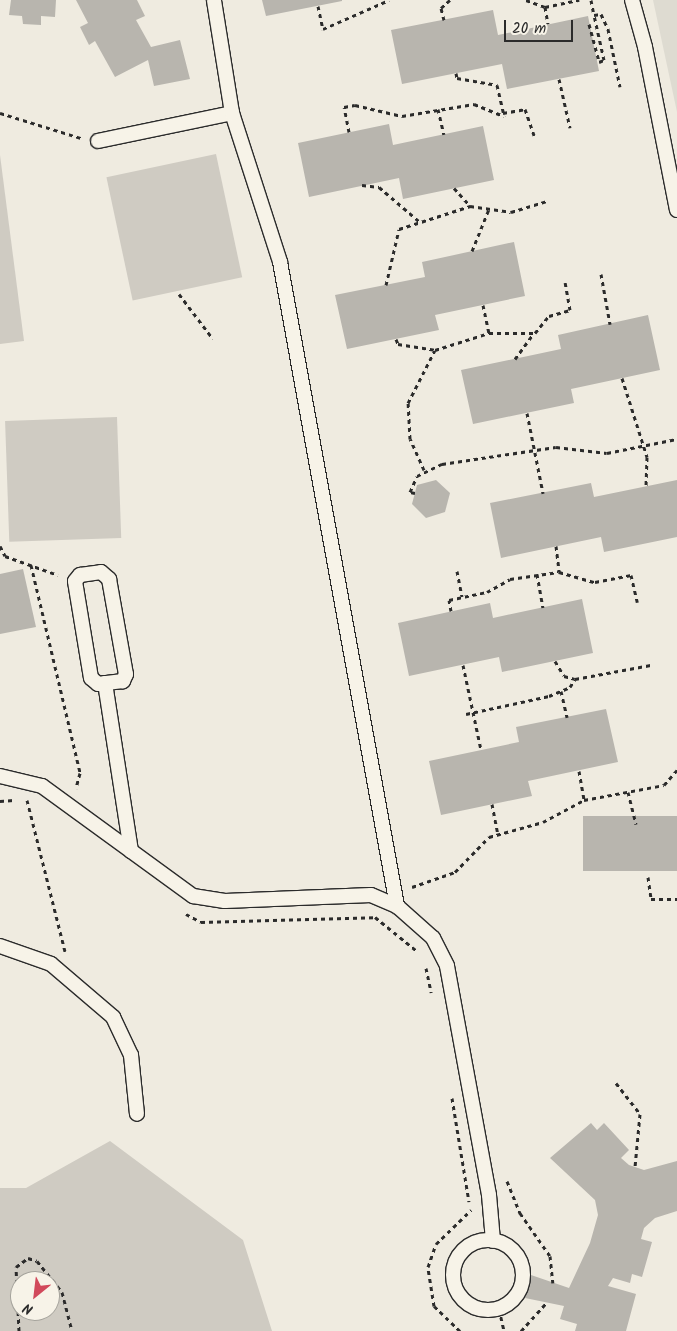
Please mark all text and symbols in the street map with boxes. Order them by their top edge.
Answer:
scale bar [507,10,576,42]
text: 20 m [512,17,546,41]
north arrow [10,1271,60,1321]
text: N [19,1296,37,1320]

